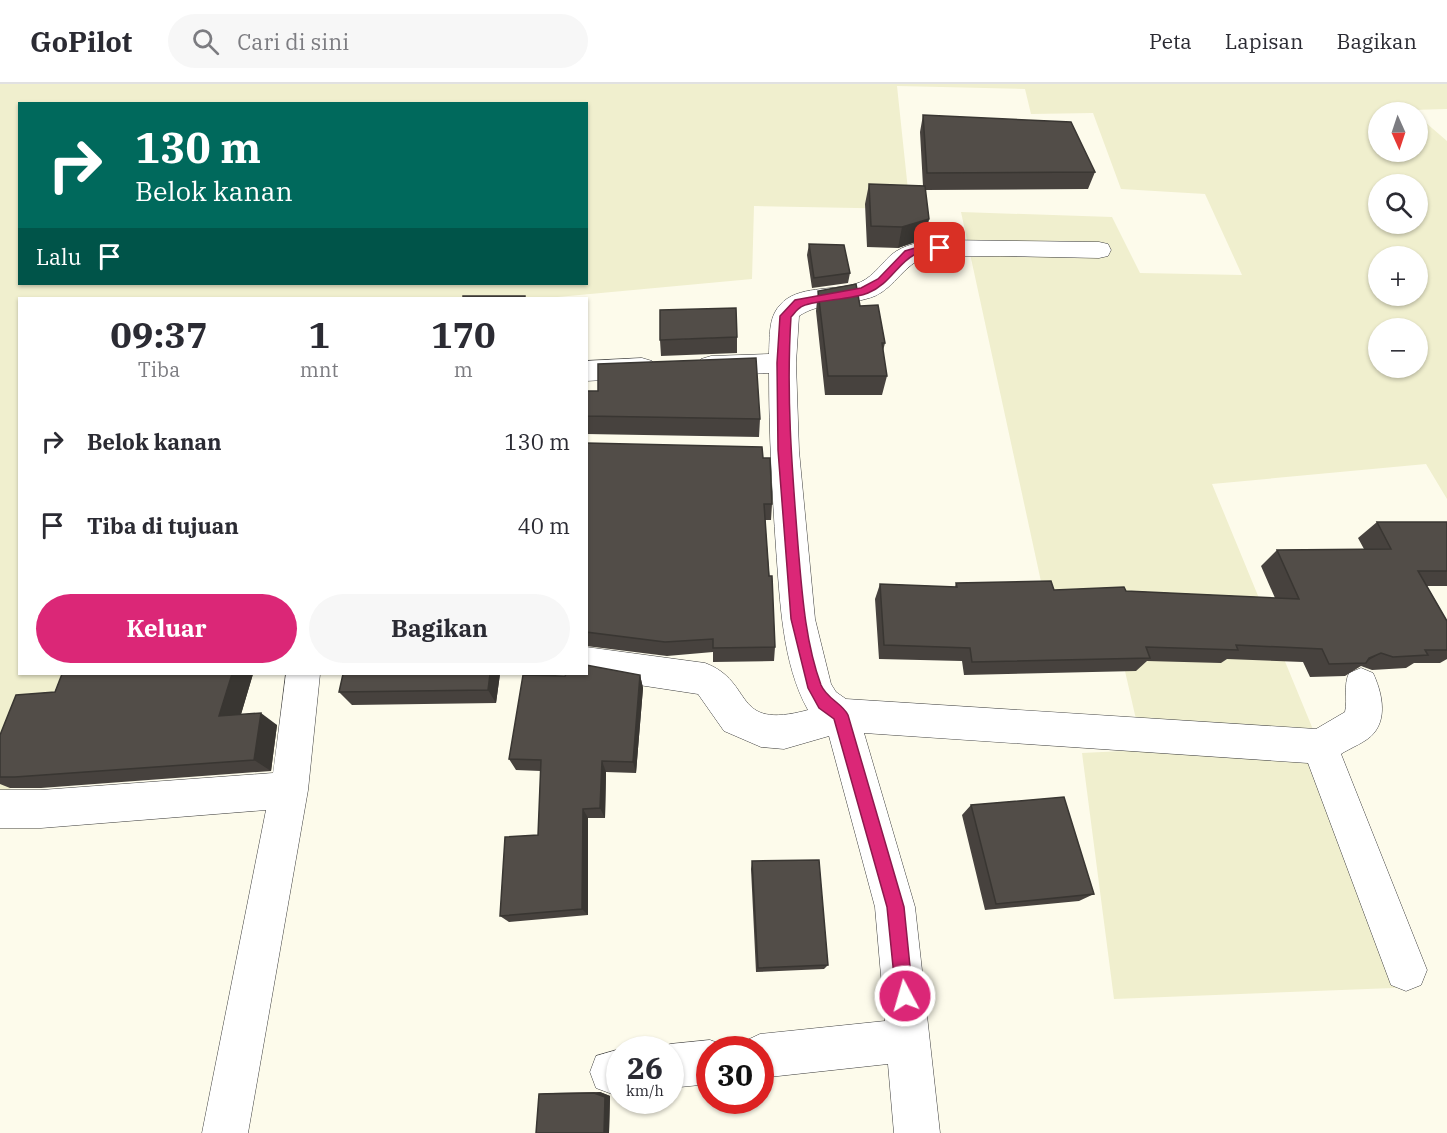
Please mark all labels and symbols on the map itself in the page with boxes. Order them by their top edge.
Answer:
north arrow [1368,102,1428,162]
pin [914,222,965,273]
position arrow [873,964,937,1028]
speed limit sign: 30 [696,1036,774,1114]

